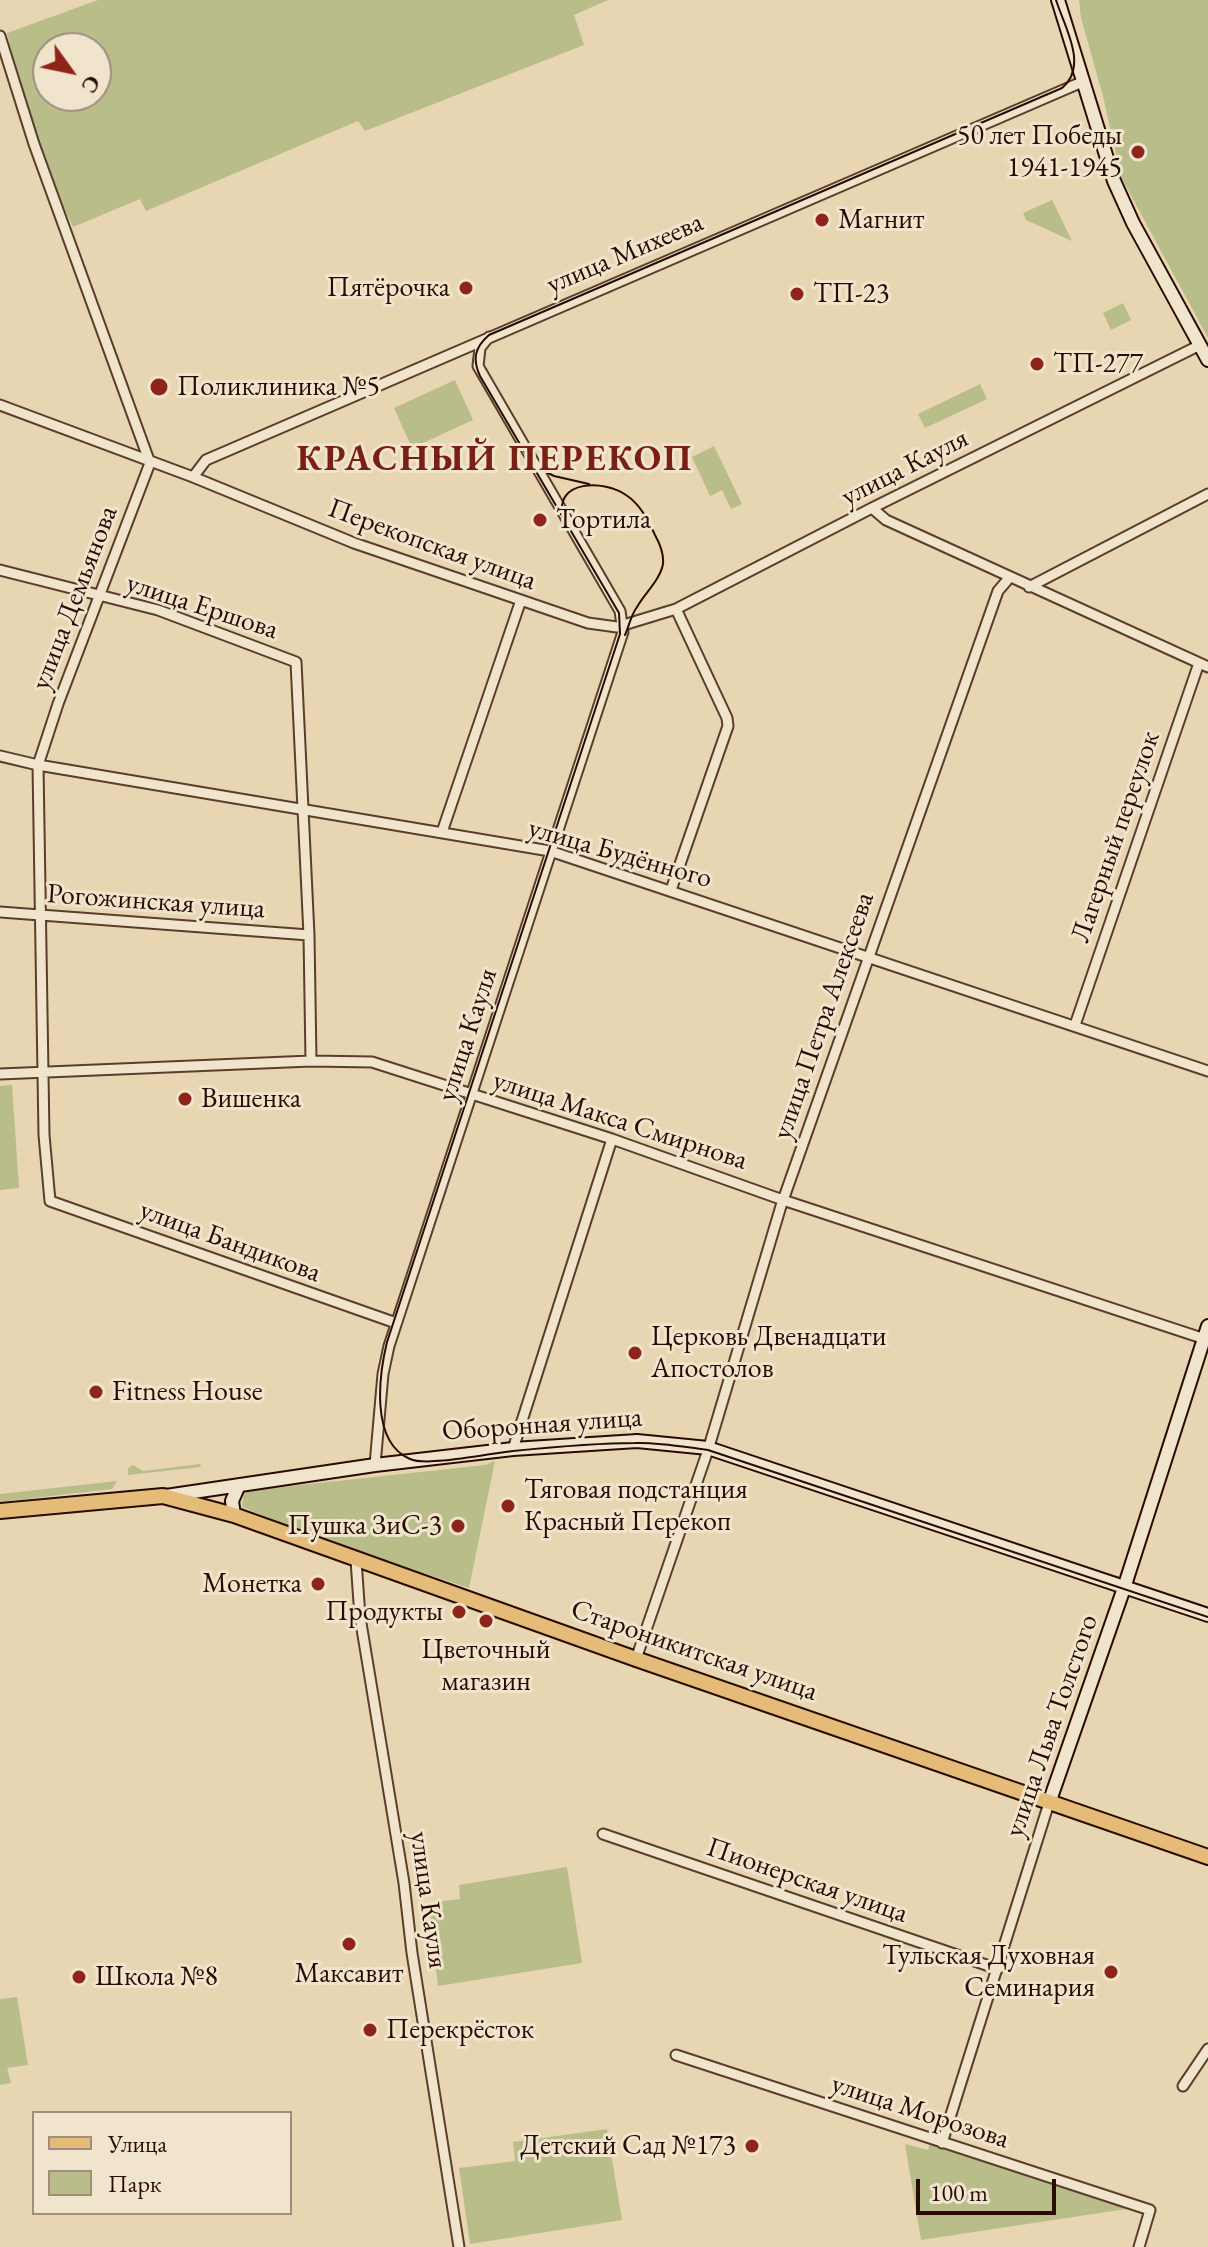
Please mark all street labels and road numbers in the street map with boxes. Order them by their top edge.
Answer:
street label: улица Михеева [542,206,708,302]
street label: улица Кауля [836,422,974,514]
street label: Перекопская улица [323,492,541,598]
street label: улица Демьянова [24,501,126,695]
street label: улица Ершова [122,567,282,647]
street label: Лагерный переулок [1064,727,1168,947]
street label: улица Будённого [524,812,716,896]
street label: Рогожинская улица [46,878,266,926]
street label: улица Петра Алексеева [766,888,882,1144]
street label: улица Кауля [431,964,505,1106]
street label: улица Макса Смирнова [489,1064,751,1178]
street label: улица Бандикова [135,1194,325,1290]
street label: Оборонная улица [441,1401,643,1449]
street label: Староникитская улица [566,1593,822,1709]
street label: улица Льва Толстого [998,1610,1106,1842]
street label: улица Кауля [402,1829,454,1971]
street label: Пионерская улица [702,1831,912,1931]
street label: улица Морозова [827,2067,1013,2157]

